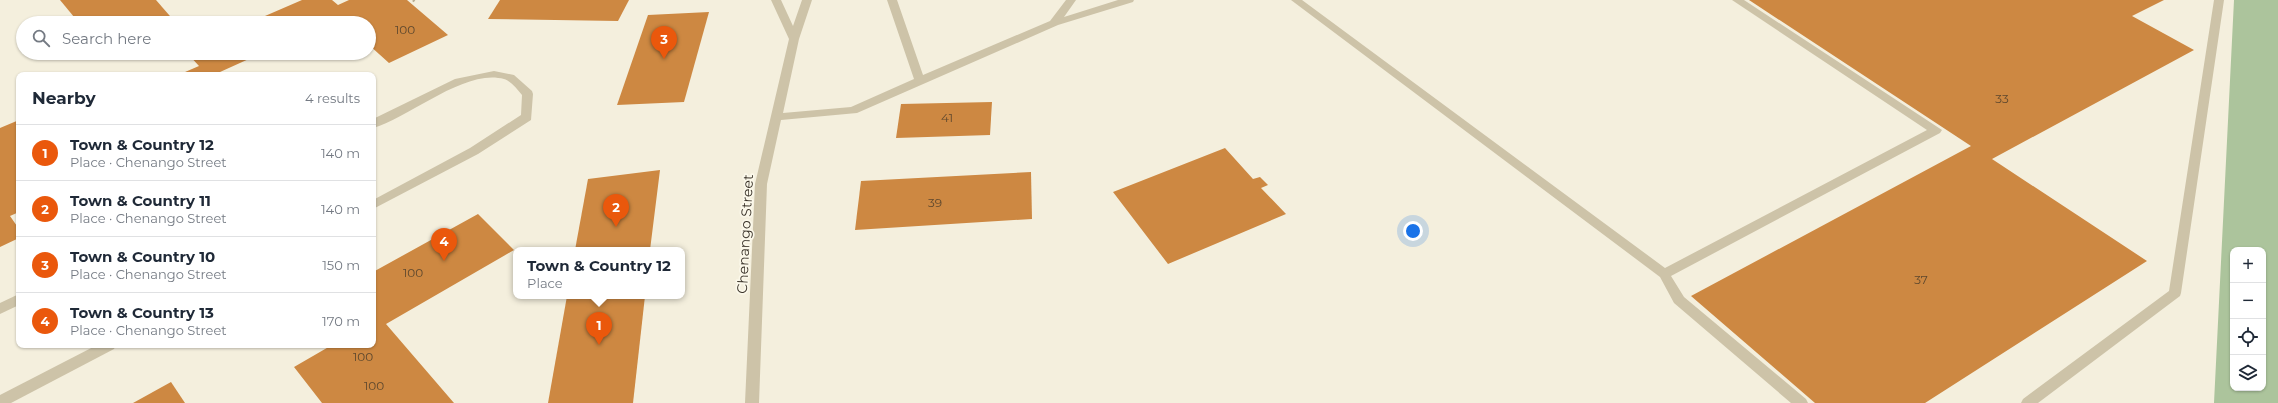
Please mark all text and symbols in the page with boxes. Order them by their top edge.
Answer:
search box [16,16,376,60]
house number: 100 [395,22,415,37]
pin: 3 [651,26,677,59]
icon: search [30,27,52,49]
text: Search here [62,29,151,48]
text: Nearby [32,88,96,108]
text: 4 results [305,90,360,106]
house number: 33 [1995,91,2009,106]
house number: 41 [941,110,953,125]
text: Town & Country 12 [70,135,214,154]
text: 1 [42,145,48,161]
text: 140 m [321,145,360,161]
text: Place · Chenango Street [70,154,227,170]
street label: Chenango Street [733,174,757,294]
text: Town & Country 11 [70,191,211,210]
pin: 2 [603,194,629,227]
house number: 39 [928,195,942,210]
text: 2 [41,201,49,217]
text: 140 m [321,201,360,217]
text: Place · Chenango Street [70,210,227,226]
your location [1403,221,1423,241]
pin: 4 [431,228,457,261]
text: Town & Country 10 [70,247,215,266]
popup [513,247,685,299]
map controls [2230,247,2266,391]
button: + [2230,247,2266,283]
text: Town & Country 12 [527,256,671,275]
text: 3 [41,257,49,273]
text: 150 m [322,257,360,273]
house number: 100 [403,265,423,280]
text: Place · Chenango Street [70,266,227,282]
house number: 37 [1914,272,1928,287]
text: Place [527,275,563,291]
button: − [2230,283,2266,319]
text: Town & Country 13 [70,303,214,322]
pin: 1 [586,312,612,345]
text: 4 [41,313,49,329]
text: 170 m [322,313,360,329]
button: locate [2230,319,2266,355]
text: Place · Chenango Street [70,322,227,338]
house number: 100 [353,349,373,364]
button: layers [2230,355,2266,391]
house number: 100 [364,378,384,393]

